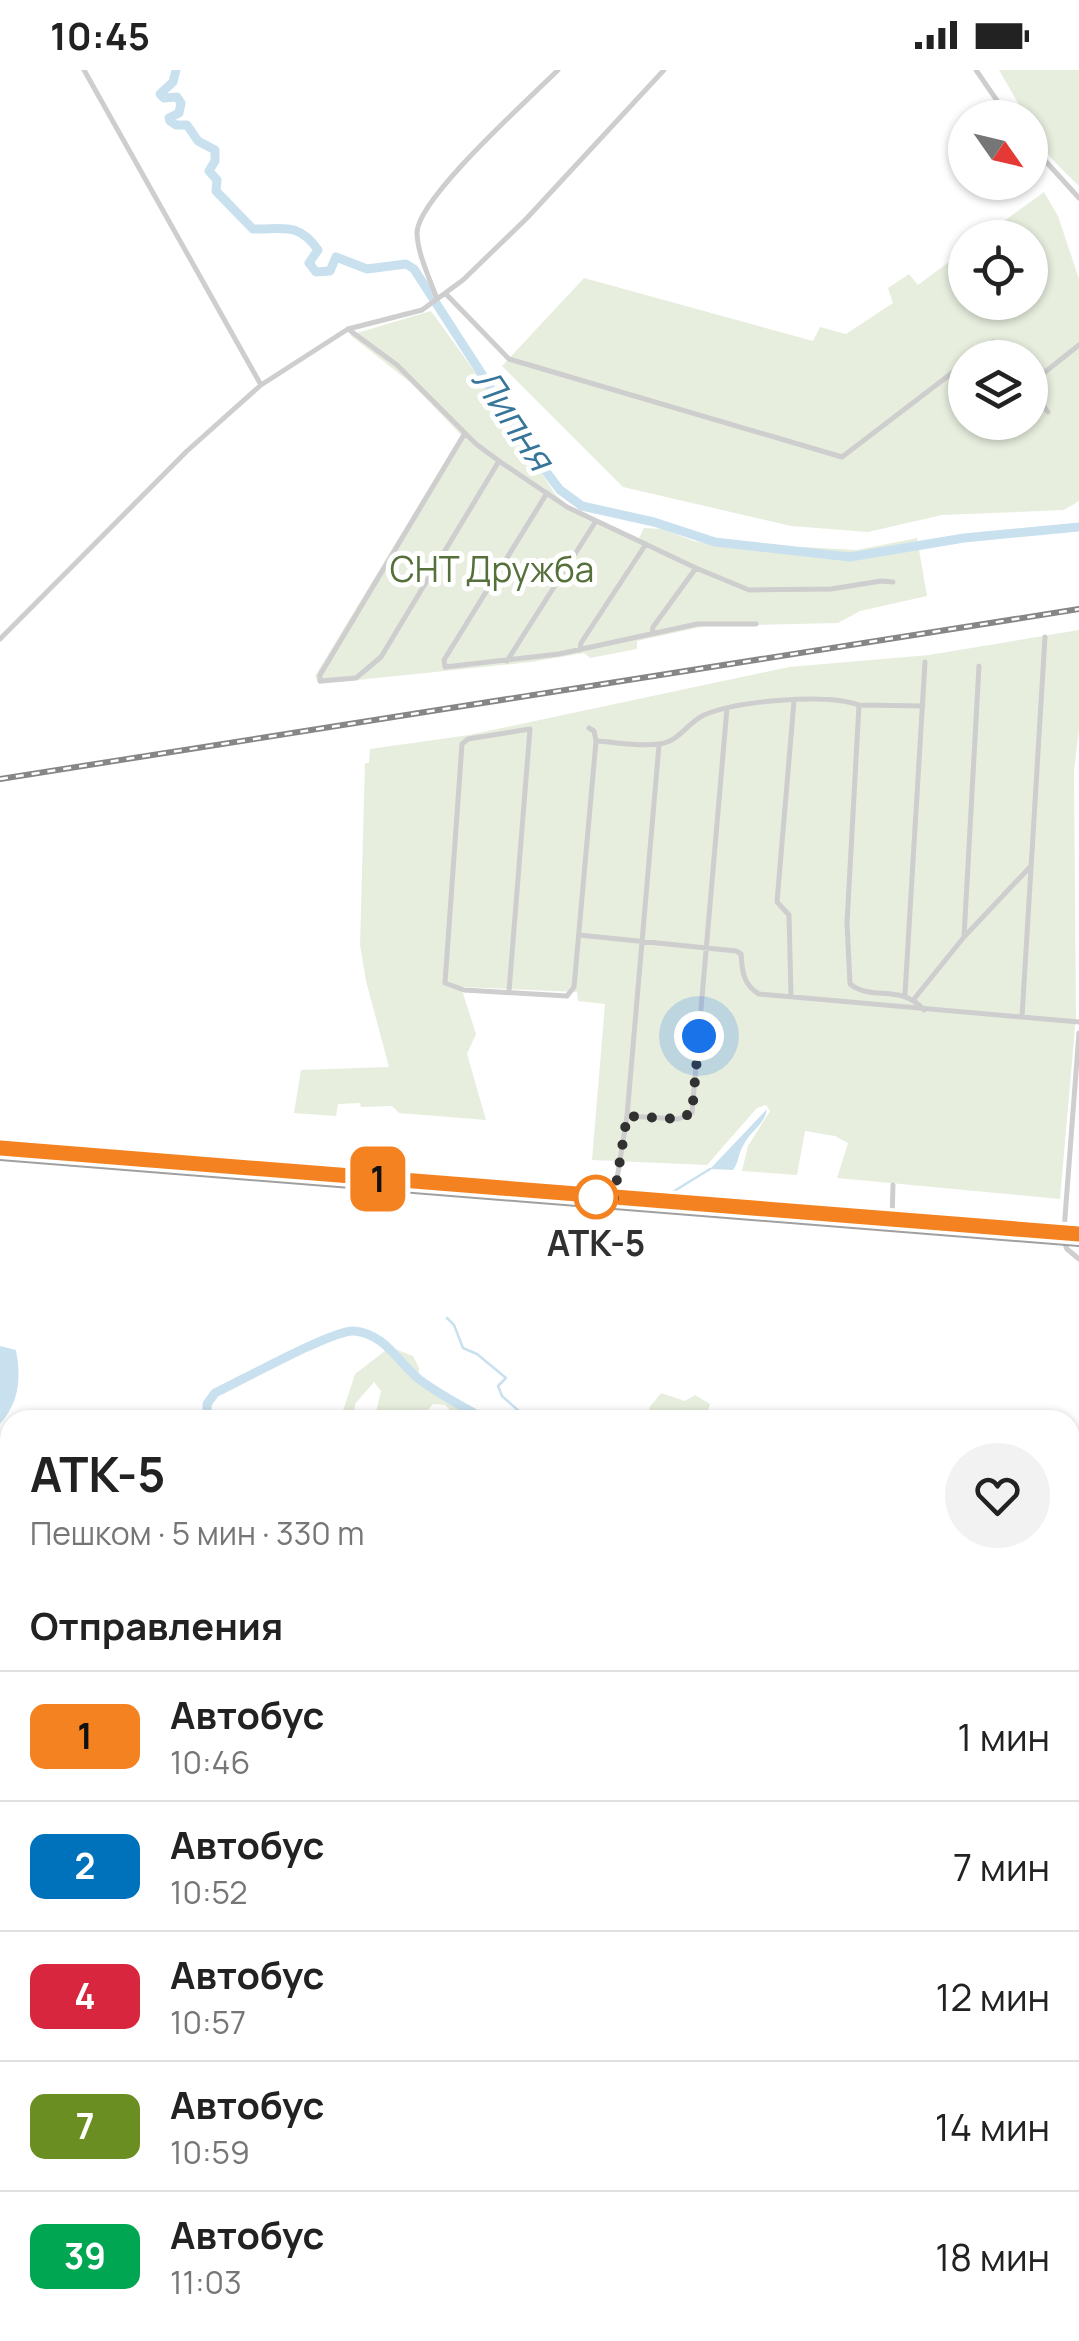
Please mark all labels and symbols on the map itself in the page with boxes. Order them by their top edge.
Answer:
north arrow [948,100,1048,200]
water label: Липня [461,356,570,482]
park label: СНТ Дружба [390,545,594,593]
your location [674,1011,724,1061]
line badge: 1 [346,1146,410,1212]
marker: АТК-5 [575,1176,617,1218]
place label: АТК-5 [547,1219,645,1267]

